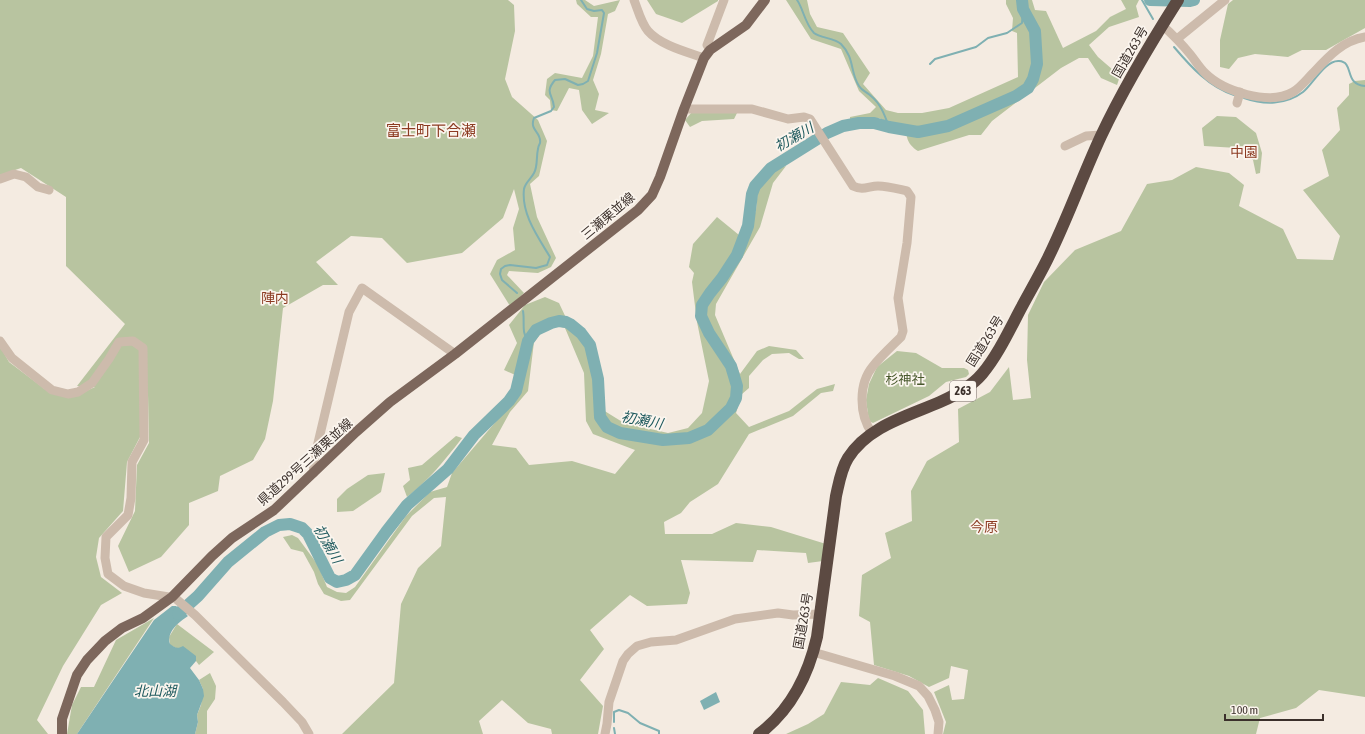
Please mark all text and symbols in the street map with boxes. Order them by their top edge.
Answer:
street label: 国道263号 [1109,23,1151,81]
water label: 初瀬川 [772,119,818,154]
district label: 富士町下合瀬 [386,122,476,139]
district label: 中園 [1230,144,1258,160]
street label: 三瀬栗並線 [578,189,638,243]
district label: 陣内 [261,290,289,306]
street label: 国道263号 [963,313,1007,369]
park label: 杉神社 [885,372,925,387]
road number: 263 [950,381,976,401]
water label: 初瀬川 [620,408,666,432]
street label: 県道299号三瀬栗並線 [255,415,355,509]
district label: 今原 [970,519,998,535]
water label: 初瀬川 [311,522,346,568]
street label: 国道263号 [791,591,815,651]
water label: 北山湖 [134,683,178,699]
scale bar [1225,696,1323,722]
text: 100 m [1231,703,1258,717]

